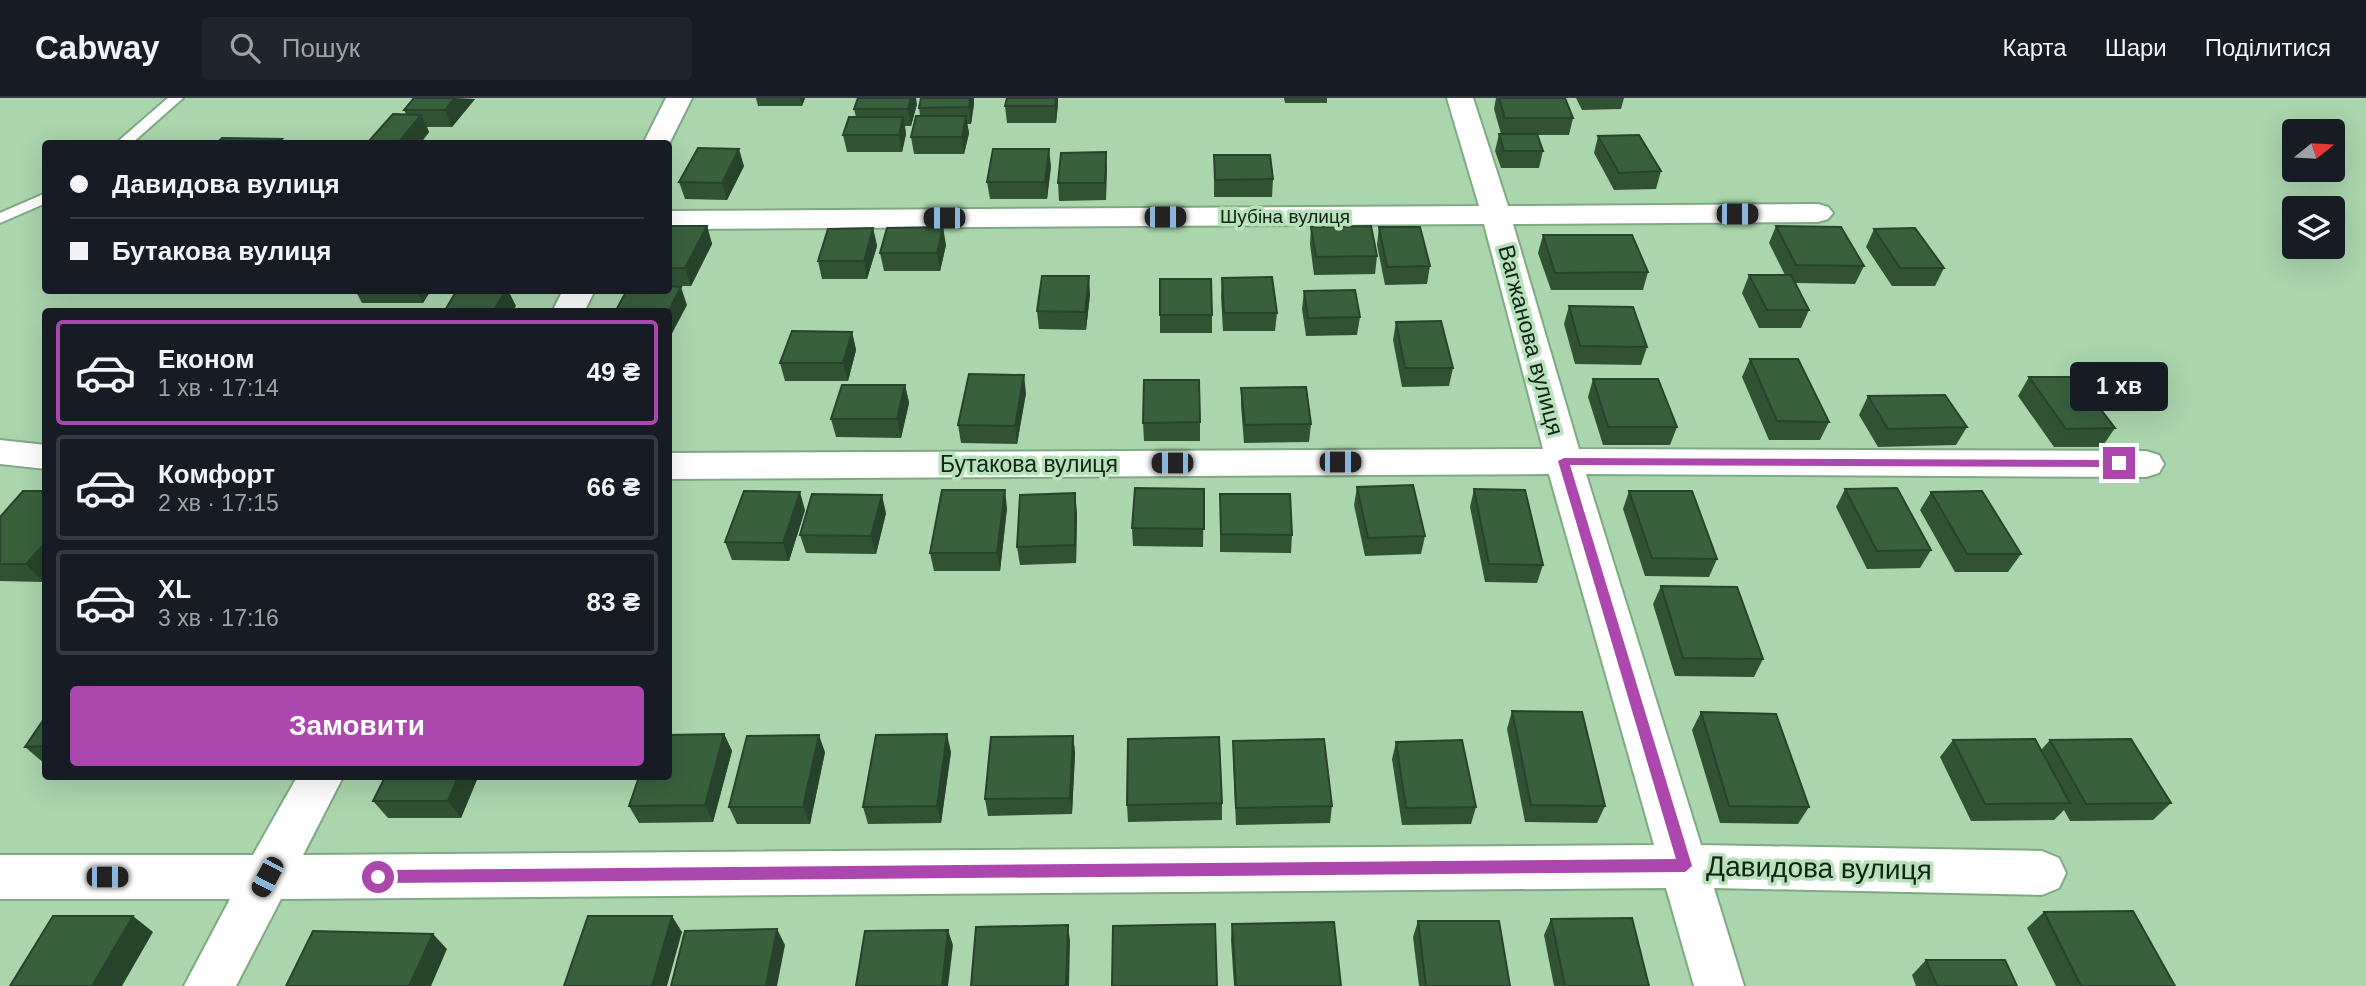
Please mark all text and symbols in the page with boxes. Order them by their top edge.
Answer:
search box [202,17,692,80]
text: Cabway [35,29,160,66]
icon: search [226,29,264,67]
text: Пошук [282,33,360,63]
text: Карта [2002,34,2067,61]
text: Шари [2105,34,2167,61]
text: Поділитися [2205,34,2331,61]
north arrow [2282,119,2345,182]
map controls [2282,119,2345,259]
text: Давидова вулиця [112,169,340,199]
button: layers [2282,196,2345,259]
car [1717,204,1759,225]
street label: Шубіна вулиця [1220,206,1350,227]
car [1145,207,1187,228]
car [924,208,966,229]
text: Бутакова вулиця [112,236,331,266]
street label: Вагжанова вулиця [1493,242,1569,438]
icon: car [74,341,137,404]
text: Економ [158,344,254,374]
text: 49 ₴ [587,357,640,387]
callout: 1 хв [2070,362,2168,410]
text: 1 хв [2096,373,2142,399]
text: 1 хв · 17:14 [158,375,279,401]
route end [2103,447,2135,479]
street label: Бутакова вулиця [940,451,1118,477]
car [1320,452,1362,473]
car [1152,453,1194,474]
icon: car [74,456,137,519]
text: Комфорт [158,459,275,489]
text: 66 ₴ [587,472,640,502]
text: 2 хв · 17:15 [158,490,279,516]
icon: car [74,571,137,634]
text: XL [158,574,191,604]
text: 83 ₴ [587,587,640,617]
text: 3 хв · 17:16 [158,605,279,631]
button: Замовити [70,686,644,766]
street label: Давидова вулиця [1706,851,1932,885]
car [248,854,287,900]
route start [362,861,394,893]
car [87,867,129,888]

